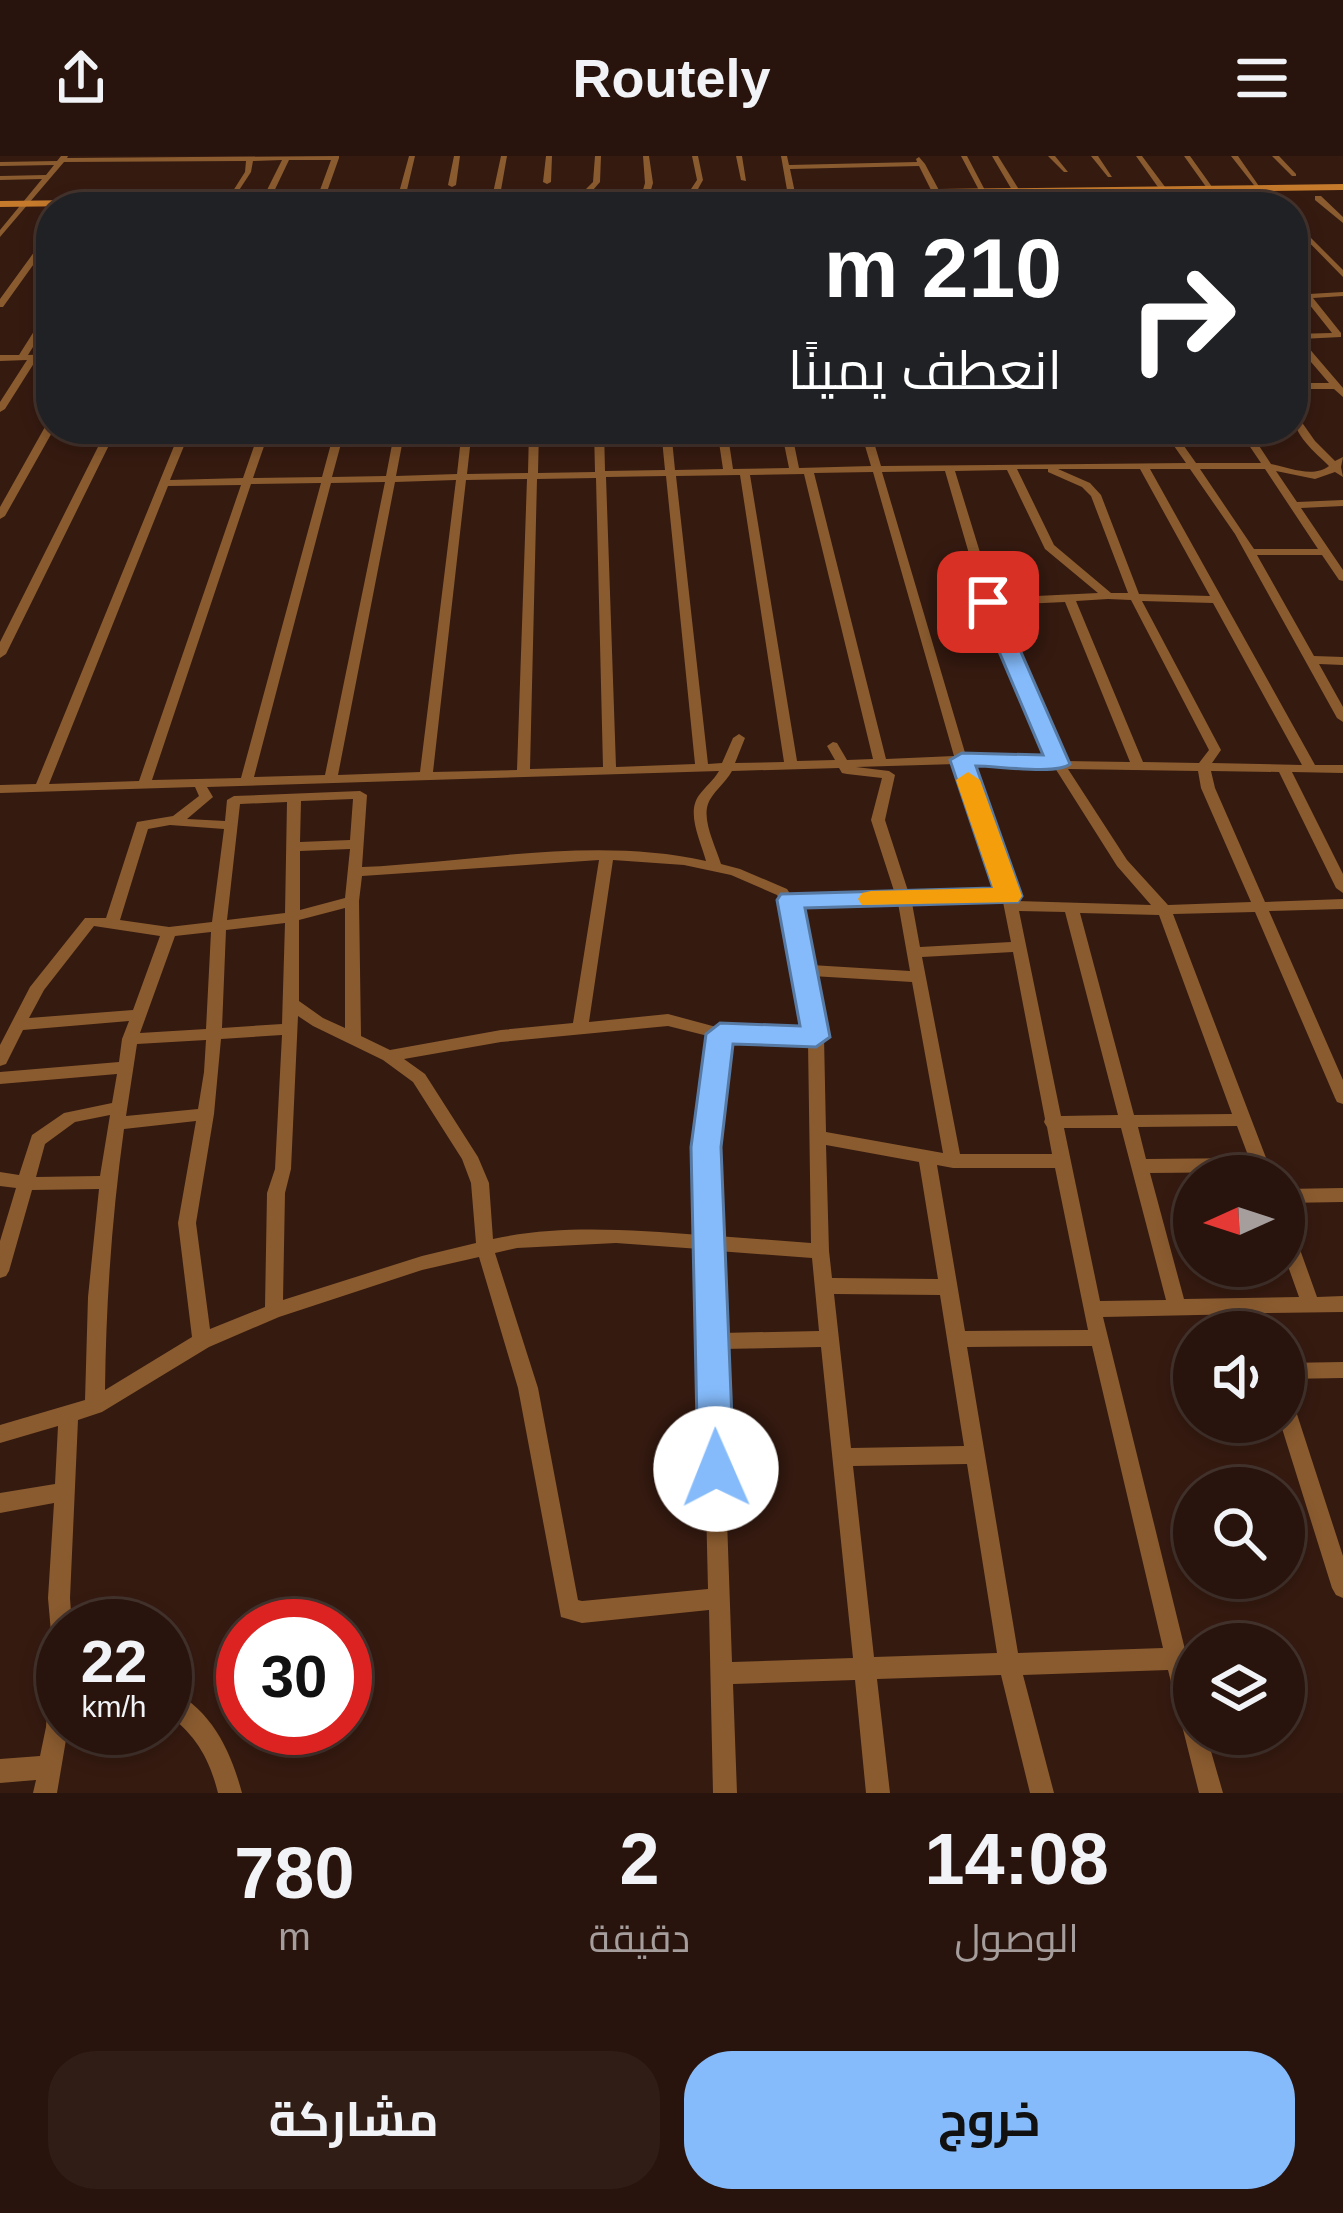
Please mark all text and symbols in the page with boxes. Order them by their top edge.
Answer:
icon: share [48,45,114,111]
icon: menu [1229,45,1295,111]
text: Routely [572,48,771,108]
text: 210 m [824,221,1062,315]
icon: right [1104,240,1260,396]
text: انعطف يمينًا [788,340,1062,400]
pin [937,551,1039,653]
icon: arrive [955,569,1021,635]
north arrow [1173,1155,1305,1287]
map controls [1173,1155,1305,1755]
button: sound [1173,1311,1305,1443]
position arrow [653,1406,779,1532]
button: search [1173,1467,1305,1599]
speed limit sign: 30 [216,1599,372,1755]
button: layers [1173,1623,1305,1755]
text: 22 [81,1628,147,1695]
text: km/h [81,1690,147,1723]
text: 2 [619,1819,660,1899]
text: 14:08 [925,1819,1109,1899]
text: 780 [234,1833,354,1913]
text: m [278,1915,311,1958]
text: دقيقة [589,1917,690,1960]
text: الوصول [954,1917,1079,1960]
button: مشاركة [48,2051,660,2189]
button: خروج [684,2051,1295,2189]

